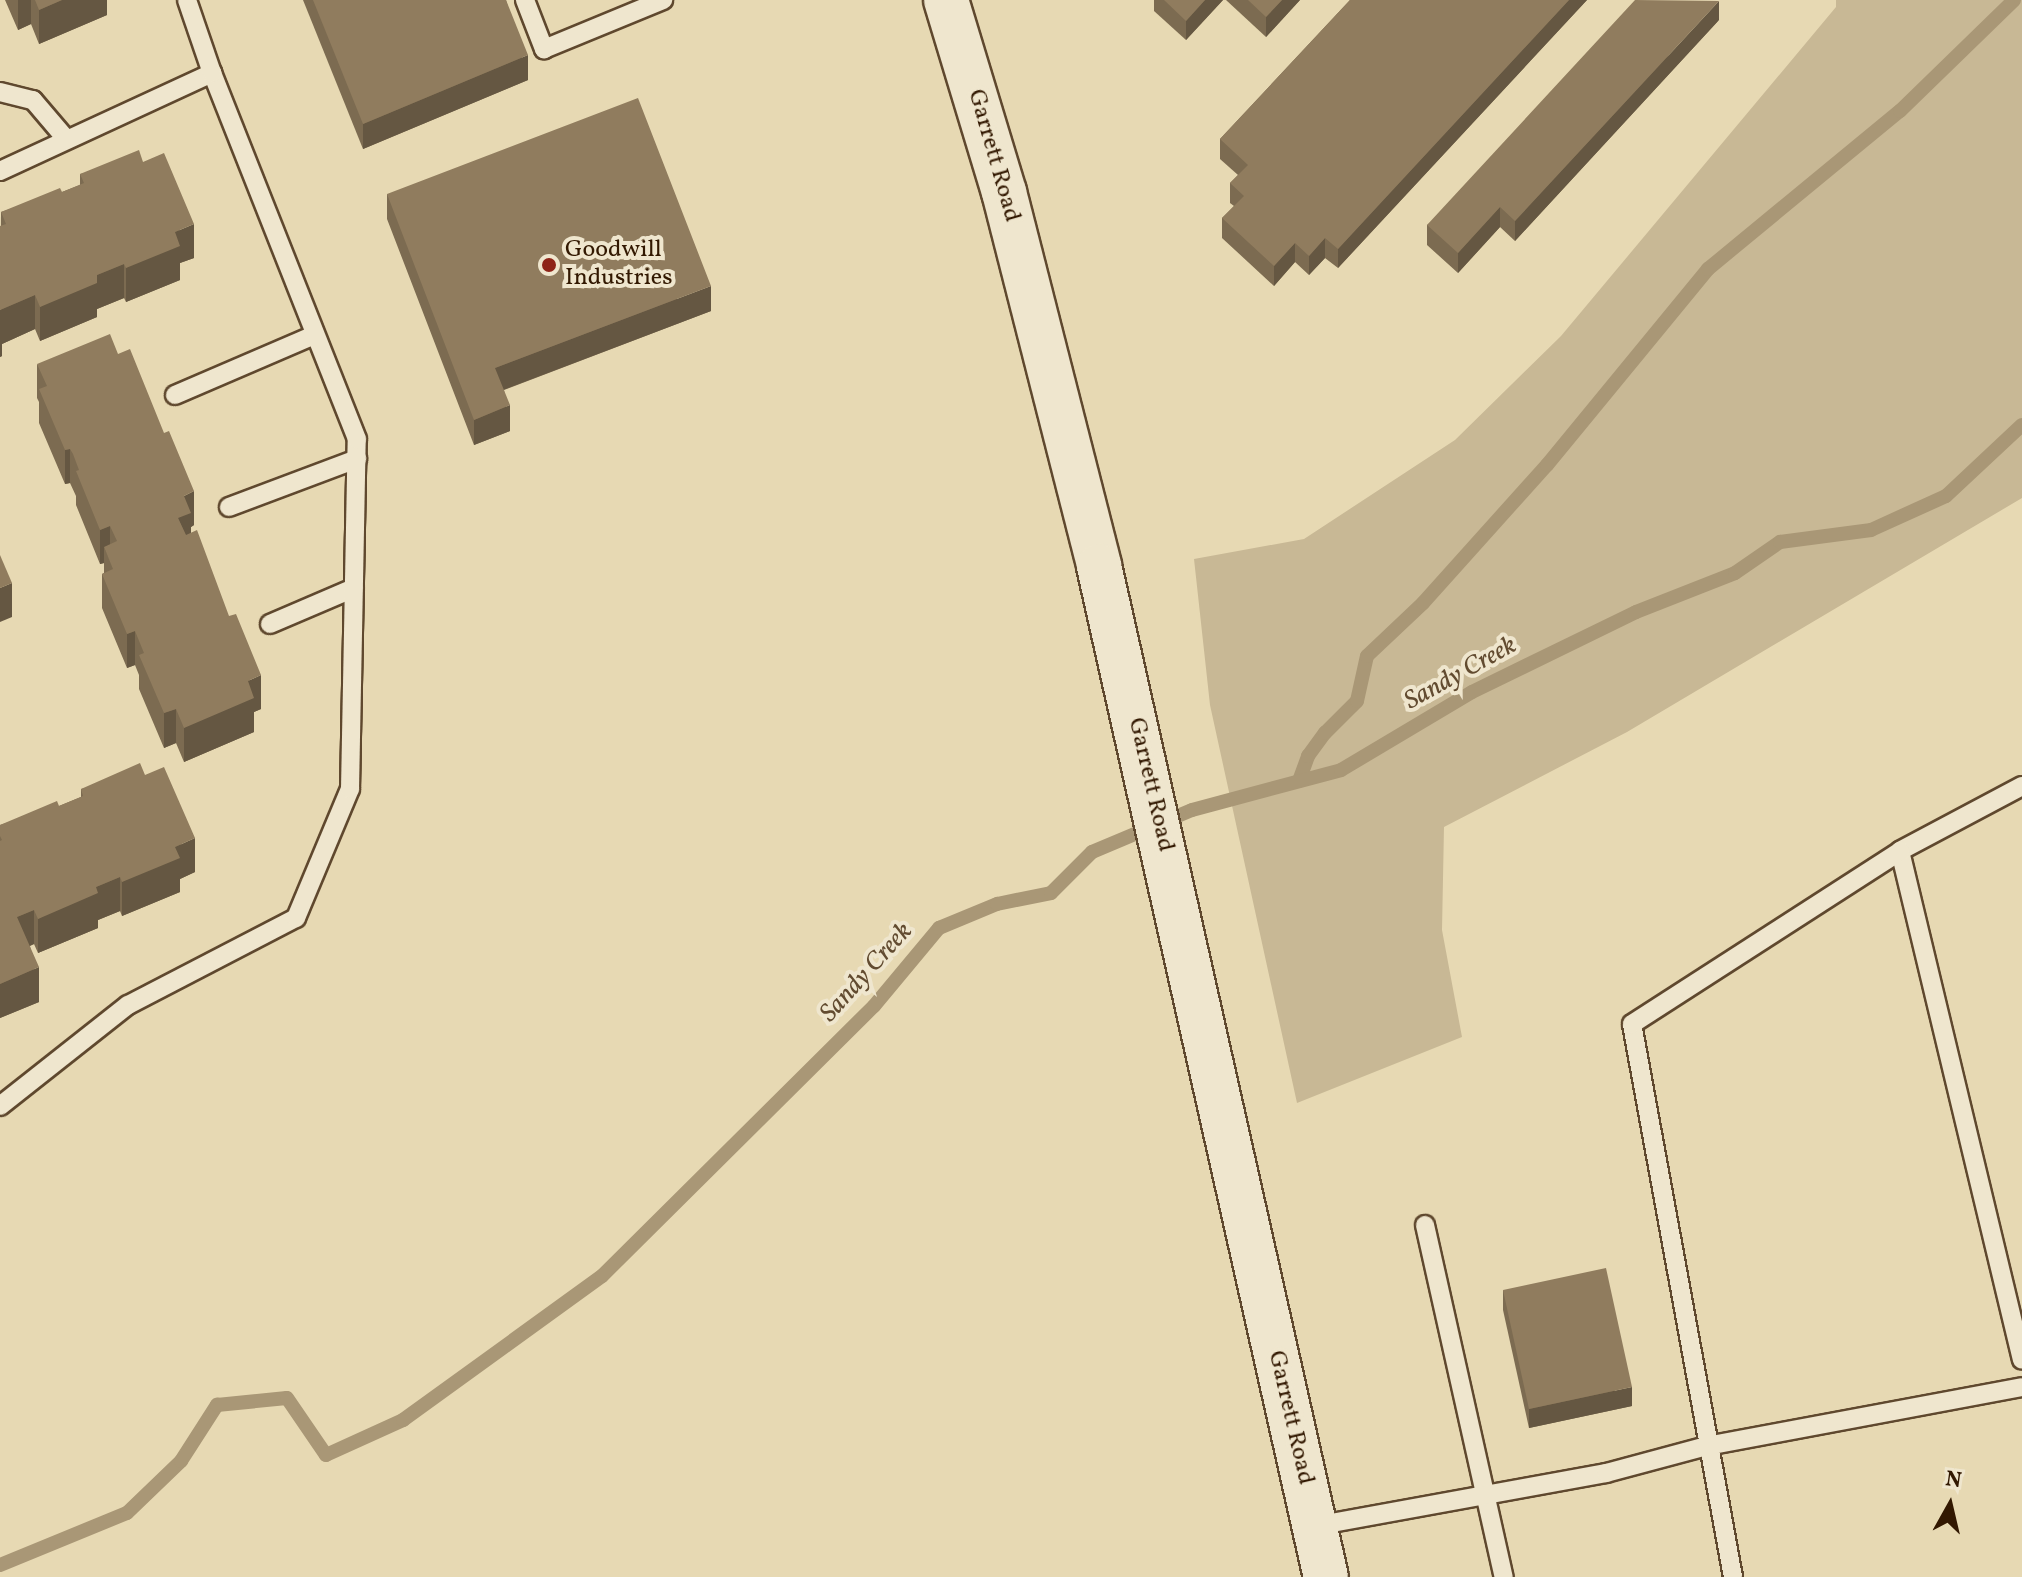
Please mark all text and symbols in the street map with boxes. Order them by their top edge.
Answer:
street label: Garrett Road [960,86,1026,226]
place label: Goodwill Industries [565,237,673,293]
marker: Goodwill Industries [540,256,558,274]
water label: Sandy Creek [1400,630,1522,718]
street label: Garrett Road [1121,715,1179,855]
water label: Sandy Creek [814,917,920,1029]
street label: Garrett Road [1261,1348,1319,1488]
text: N [1943,1464,1963,1497]
north arrow [1910,1465,1990,1545]

